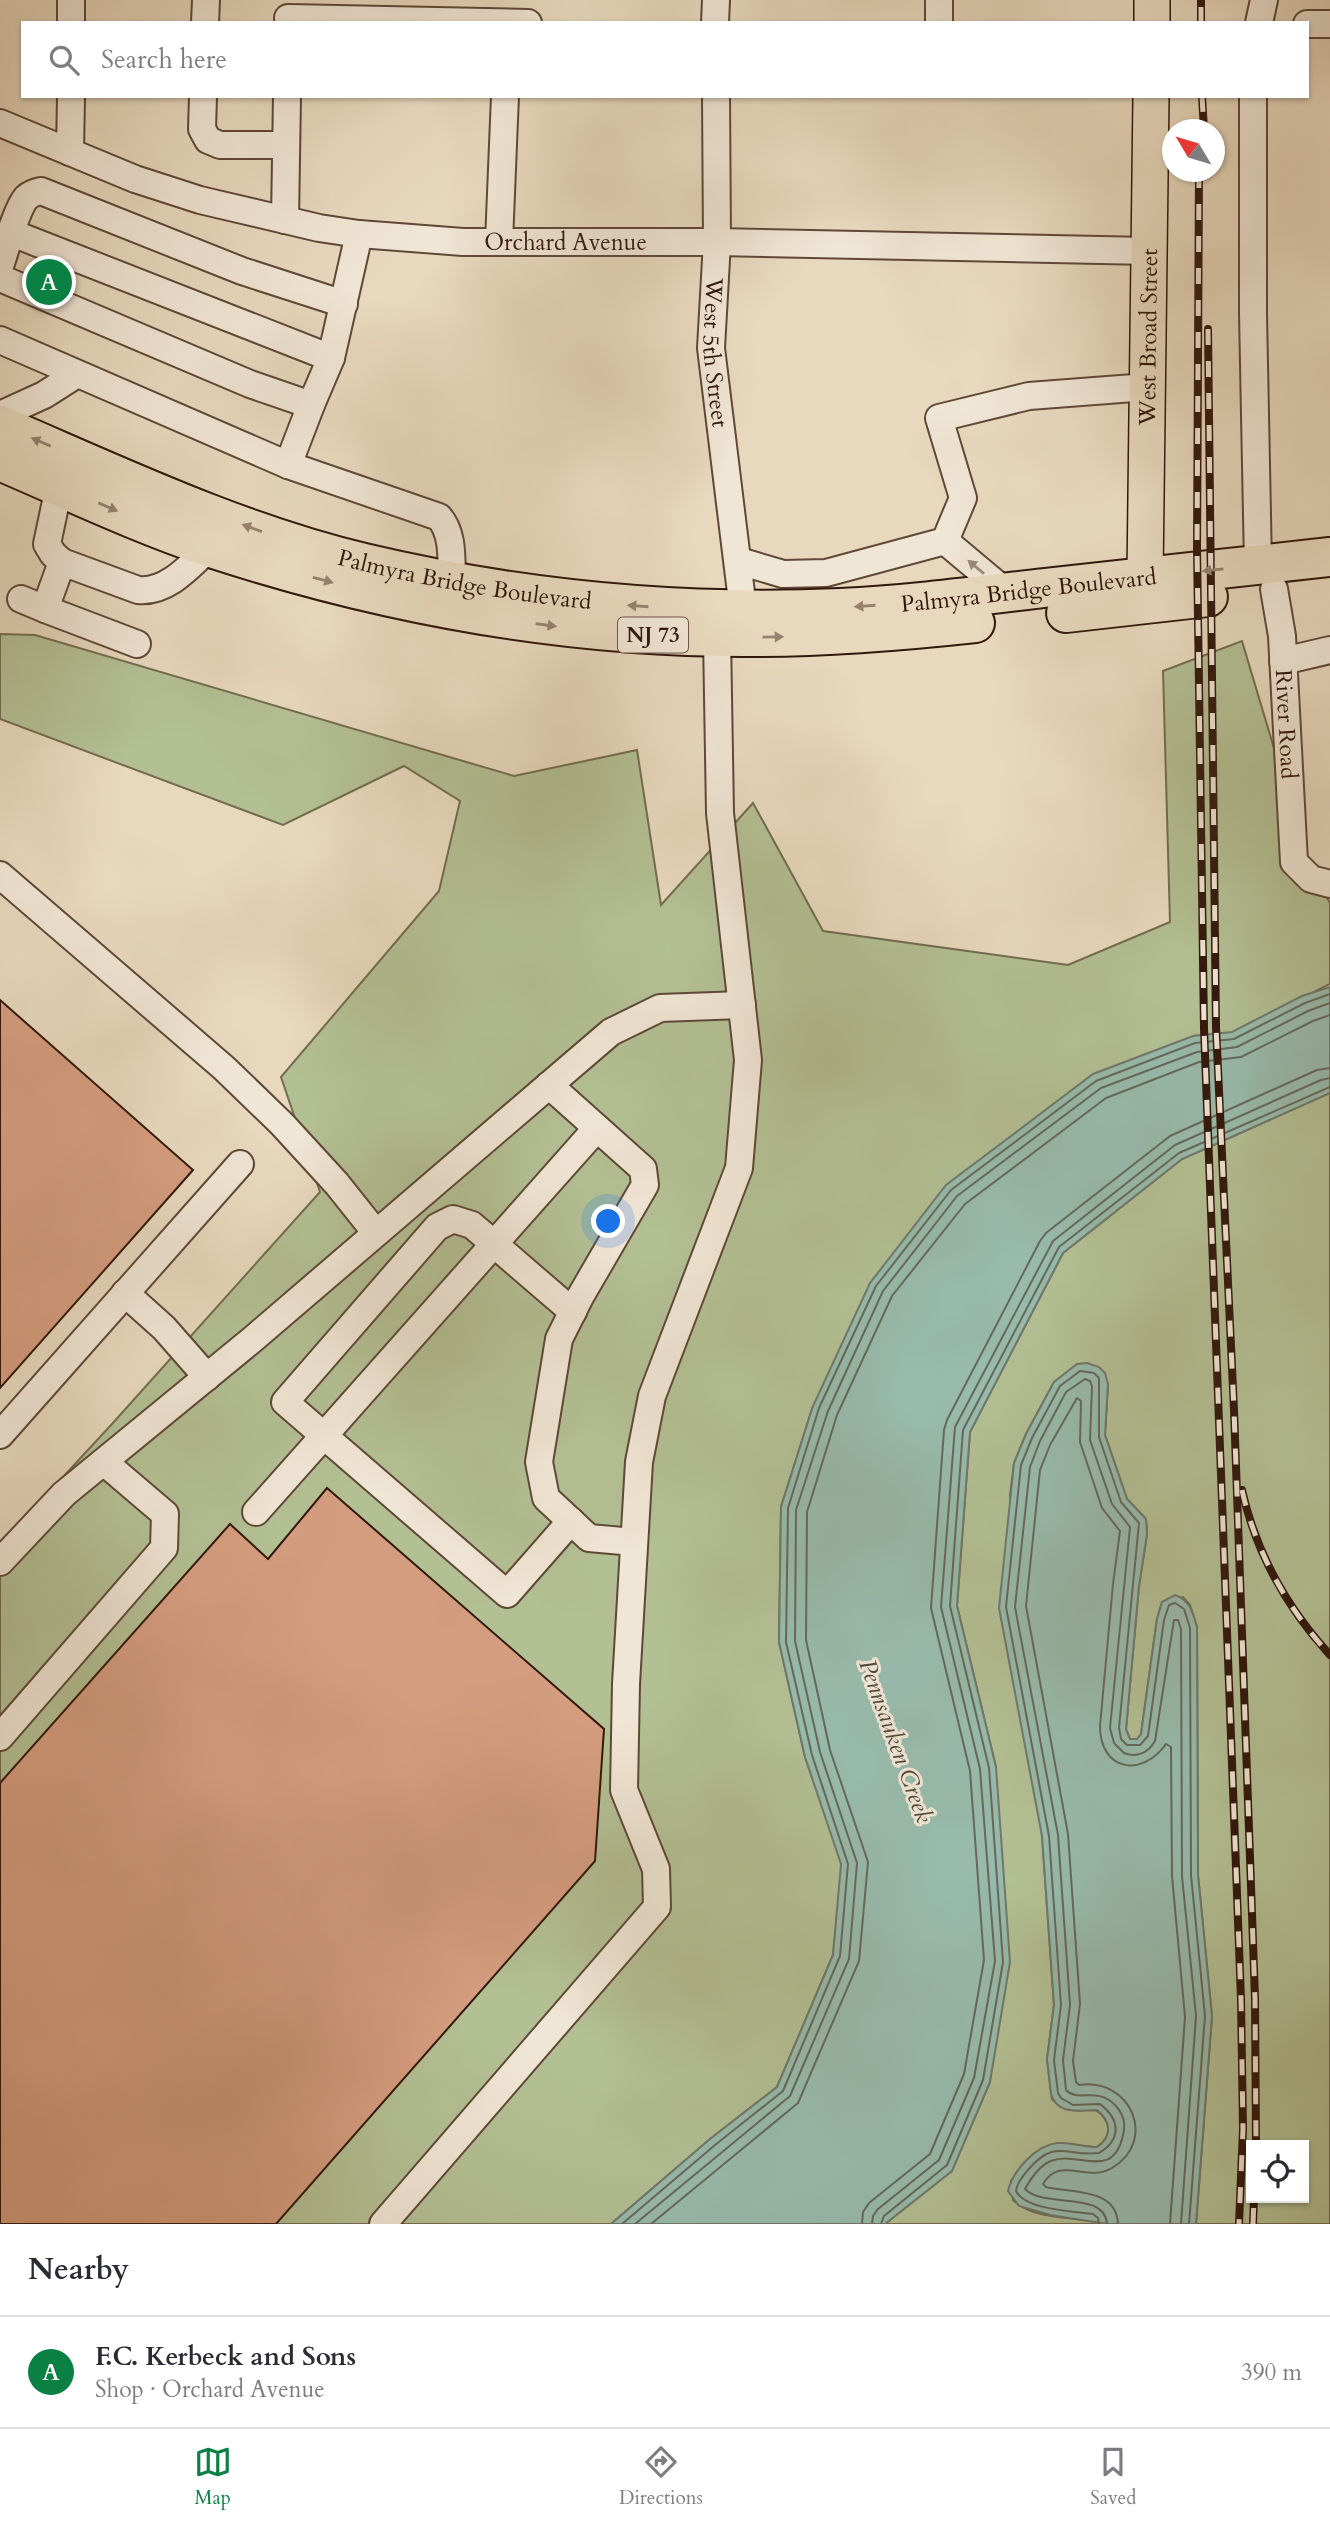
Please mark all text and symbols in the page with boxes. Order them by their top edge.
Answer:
search box [21,21,1309,98]
icon: search [45,41,83,79]
text: Search here [101,42,227,77]
north arrow [1162,119,1225,182]
street label: Orchard Avenue [484,227,647,258]
street label: West Broad Street [1132,248,1165,427]
pin: A [26,256,72,308]
street label: West 5th Street [695,276,736,429]
one-way arrow [30,437,51,448]
one-way arrow [98,502,119,513]
one-way arrow [241,522,262,533]
street label: Palmyra Bridge Boulevard [334,542,594,617]
one-way arrow [967,560,984,575]
street label: Palmyra Bridge Boulevard [899,561,1159,620]
one-way arrow [1202,565,1224,576]
one-way arrow [312,575,334,586]
one-way arrow [627,600,649,611]
one-way arrow [854,601,876,612]
road number: NJ 73 [618,618,688,652]
one-way arrow [535,619,557,630]
one-way arrow [762,631,784,643]
street label: River Road [1268,669,1305,781]
your location [591,1204,625,1238]
water label: Pennsauken Creek [851,1655,940,1828]
map controls [1246,2140,1309,2203]
button: locate [1246,2140,1309,2203]
text: Nearby [28,2249,129,2290]
text: F.C. Kerbeck and Sons [95,2339,356,2374]
text: A [42,2357,60,2388]
text: 390 m [1241,2357,1302,2388]
text: Shop · Orchard Avenue [95,2374,325,2405]
tab: Map [194,2443,232,2511]
tab: Directions [619,2443,703,2511]
tab: Saved [1090,2443,1136,2511]

